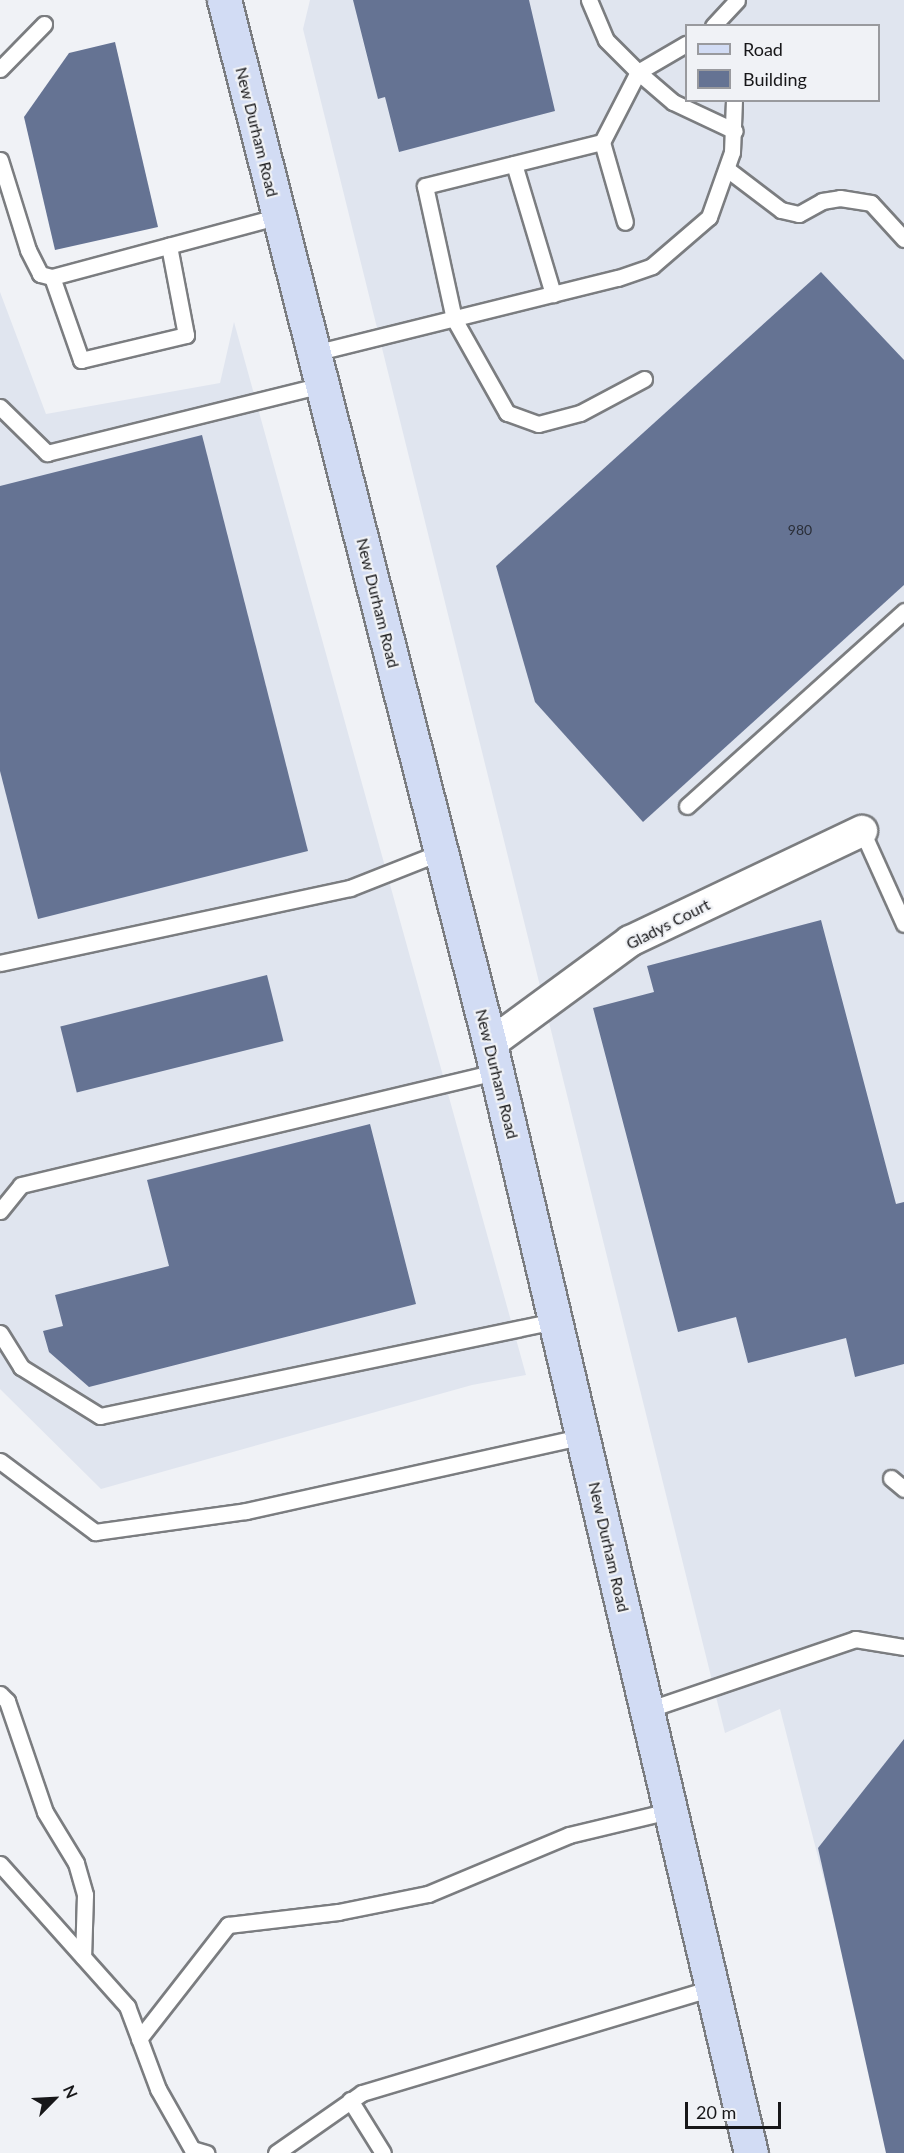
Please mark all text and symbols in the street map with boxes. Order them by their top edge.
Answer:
legend [685,24,880,102]
text: Road [743,38,783,60]
street label: New Durham Road [232,65,282,199]
text: Building [743,68,807,90]
house number: 980 [788,522,812,538]
street label: New Durham Road [353,536,403,670]
street label: Gladys Court [623,895,713,953]
street label: New Durham Road [472,1007,522,1141]
street label: New Durham Road [585,1480,633,1614]
north arrow [24,2069,84,2129]
text: N [60,2082,82,2101]
scale bar [688,2090,784,2128]
text: 20 m [696,2101,736,2123]

